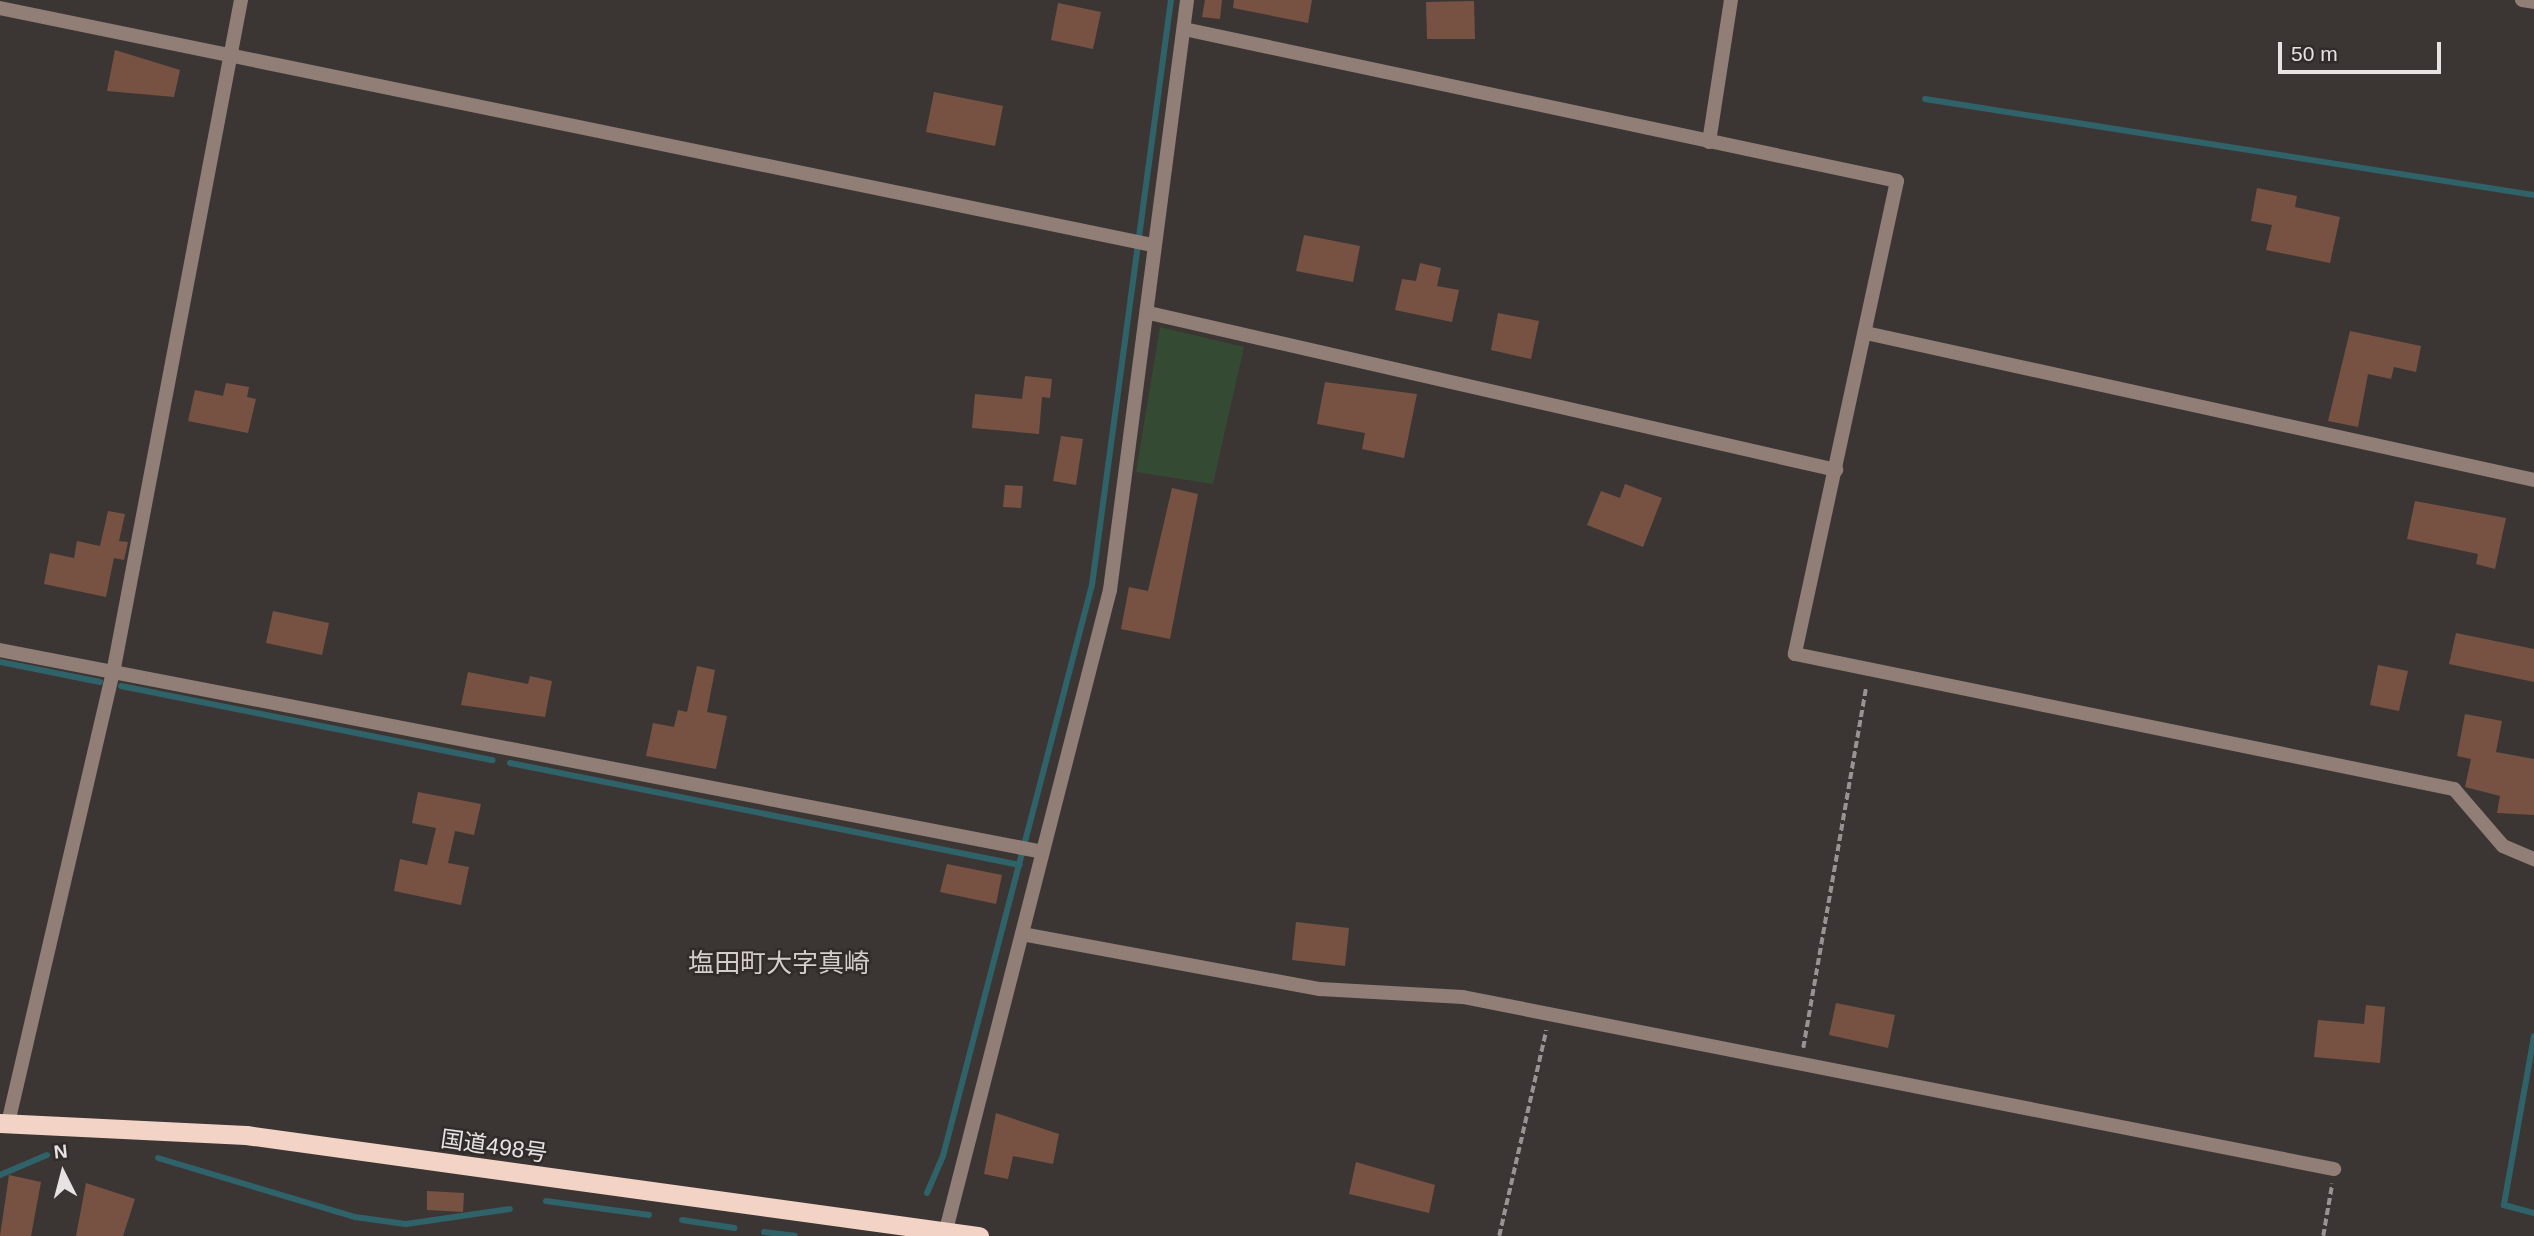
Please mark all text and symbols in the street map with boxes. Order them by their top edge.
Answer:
scale bar [2282,28,2445,72]
text: 50 m [2291,42,2338,65]
district label: 塩田町大字真崎 [688,948,870,980]
street label: 国道498号 [439,1125,549,1167]
north arrow [28,1138,98,1208]
text: N [53,1140,69,1163]

